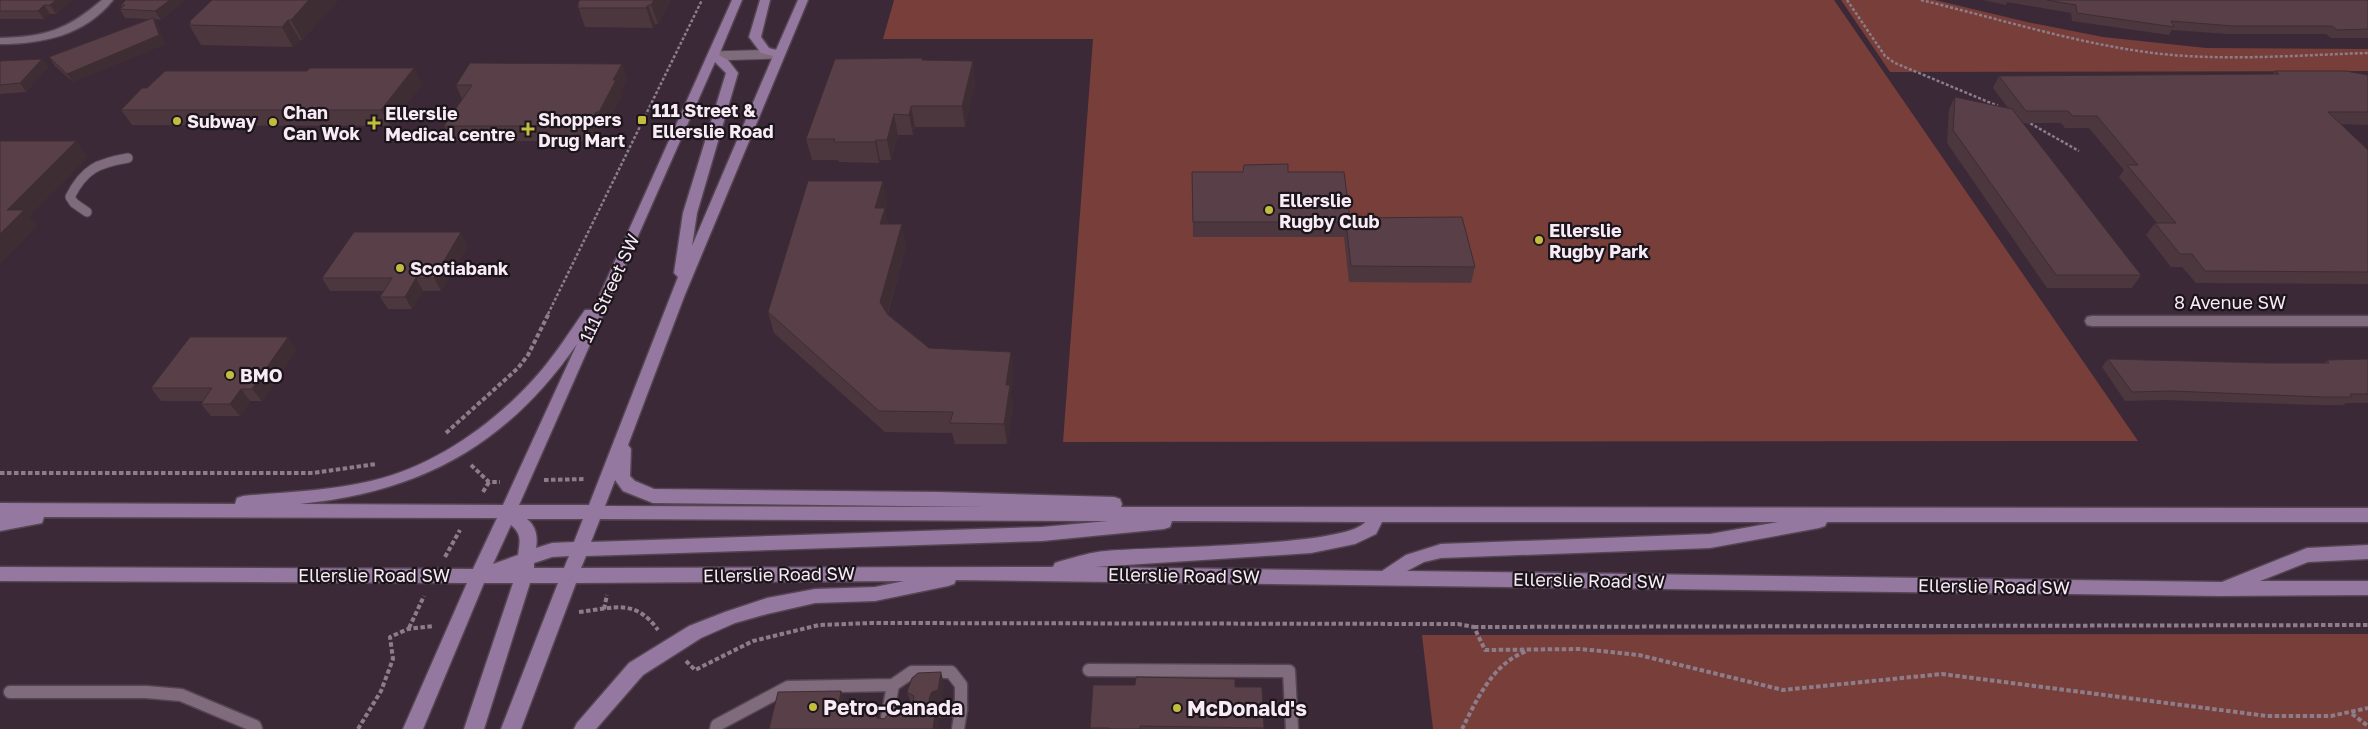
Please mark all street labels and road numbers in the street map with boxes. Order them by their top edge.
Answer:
street label: 111 Street SW [574,230,644,346]
street label: 8 Avenue SW [2174,291,2286,313]
street label: Ellerslie Road SW [703,562,855,586]
street label: Ellerslie Road SW [1108,563,1260,587]
street label: Ellerslie Road SW [298,564,450,586]
street label: Ellerslie Road SW [1513,568,1665,592]
street label: Ellerslie Road SW [1918,574,2070,598]

